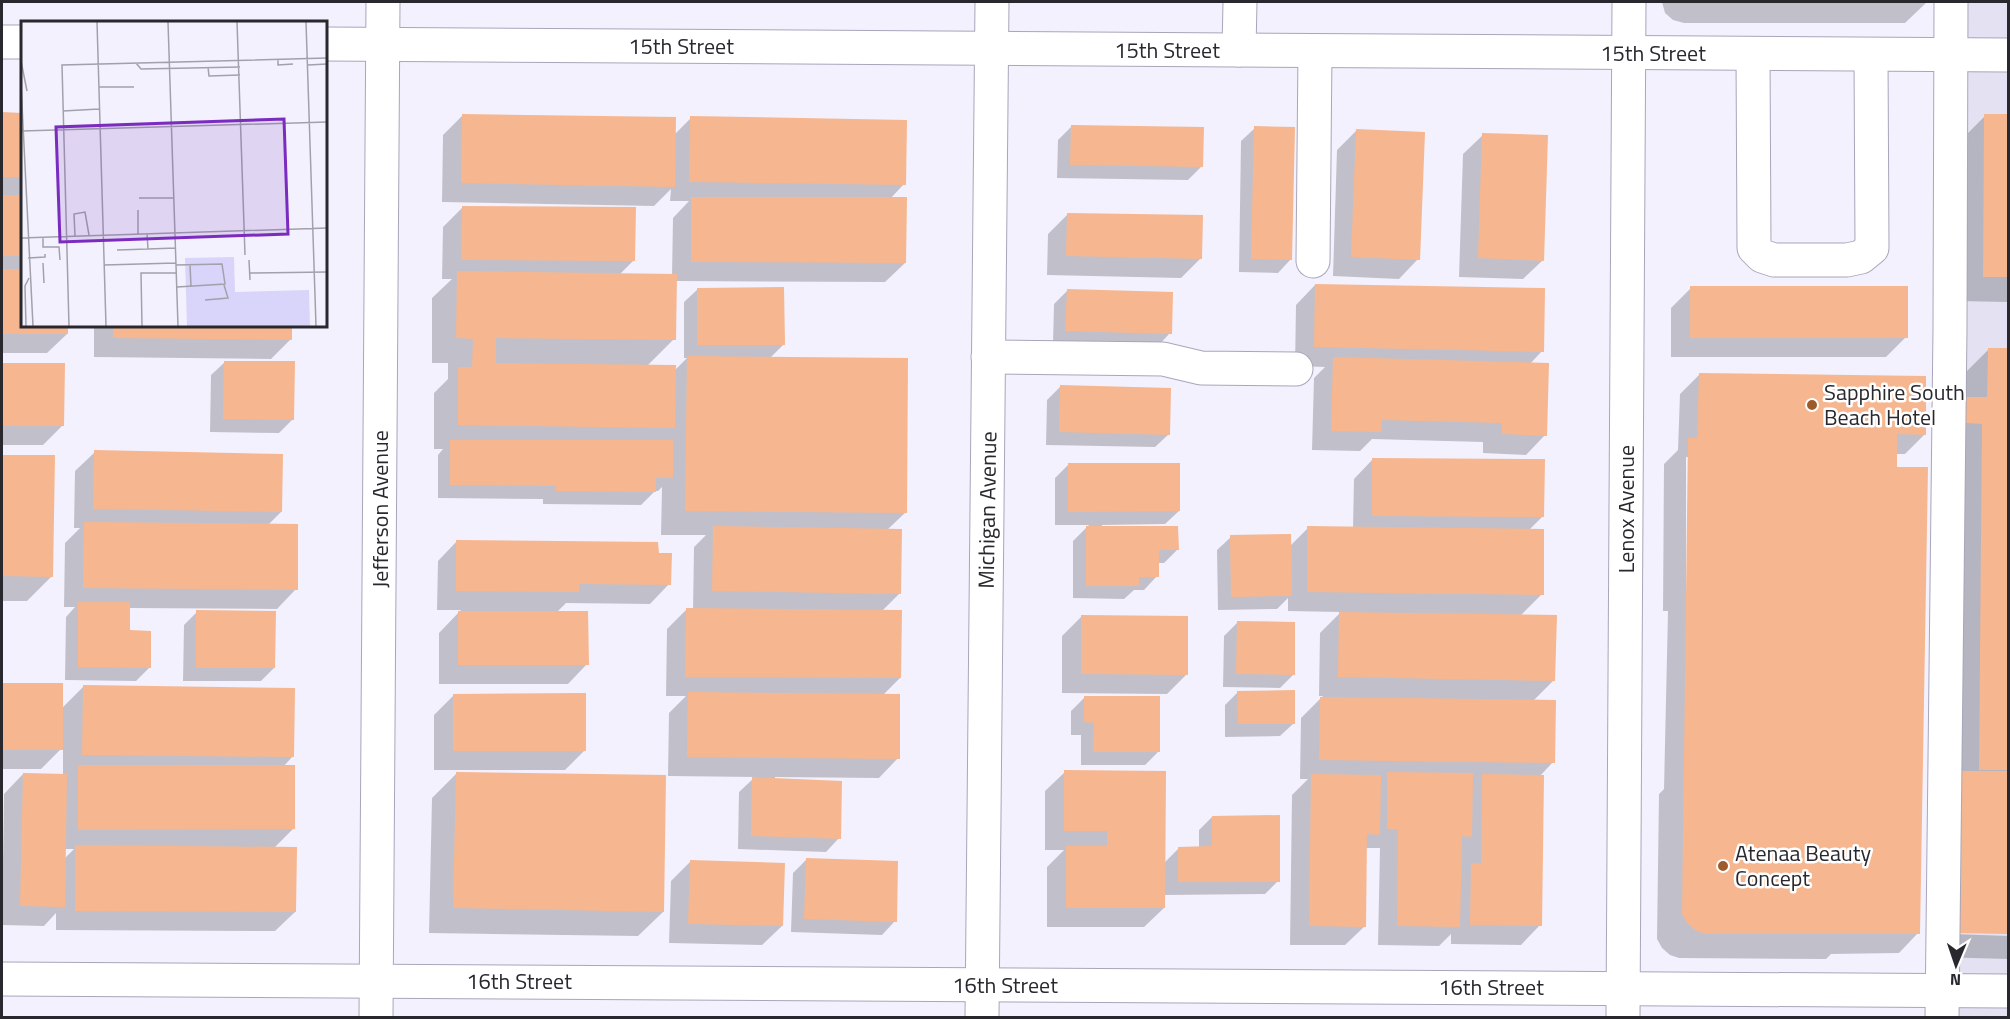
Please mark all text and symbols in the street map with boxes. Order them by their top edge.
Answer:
inset map [21,21,327,327]
street label: 15th Street [628,29,734,63]
street label: 15th Street [1114,33,1220,67]
street label: 15th Street [1600,36,1706,70]
place label: Sapphire South Beach Hotel [1824,375,1965,434]
marker: Sapphire South Beach Hotel [1805,398,1819,412]
street label: Jefferson Avenue [363,430,397,588]
street label: Michigan Avenue [969,431,1005,589]
street label: Lenox Avenue [1609,445,1643,573]
place label: Atenaa Beauty Concept [1735,836,1871,895]
marker: Atenaa Beauty Concept [1716,859,1730,873]
north arrow [1926,935,1986,995]
street label: 16th Street [466,964,572,998]
street label: 16th Street [952,968,1058,1002]
text: N [1950,968,1961,992]
street label: 16th Street [1438,970,1544,1004]

